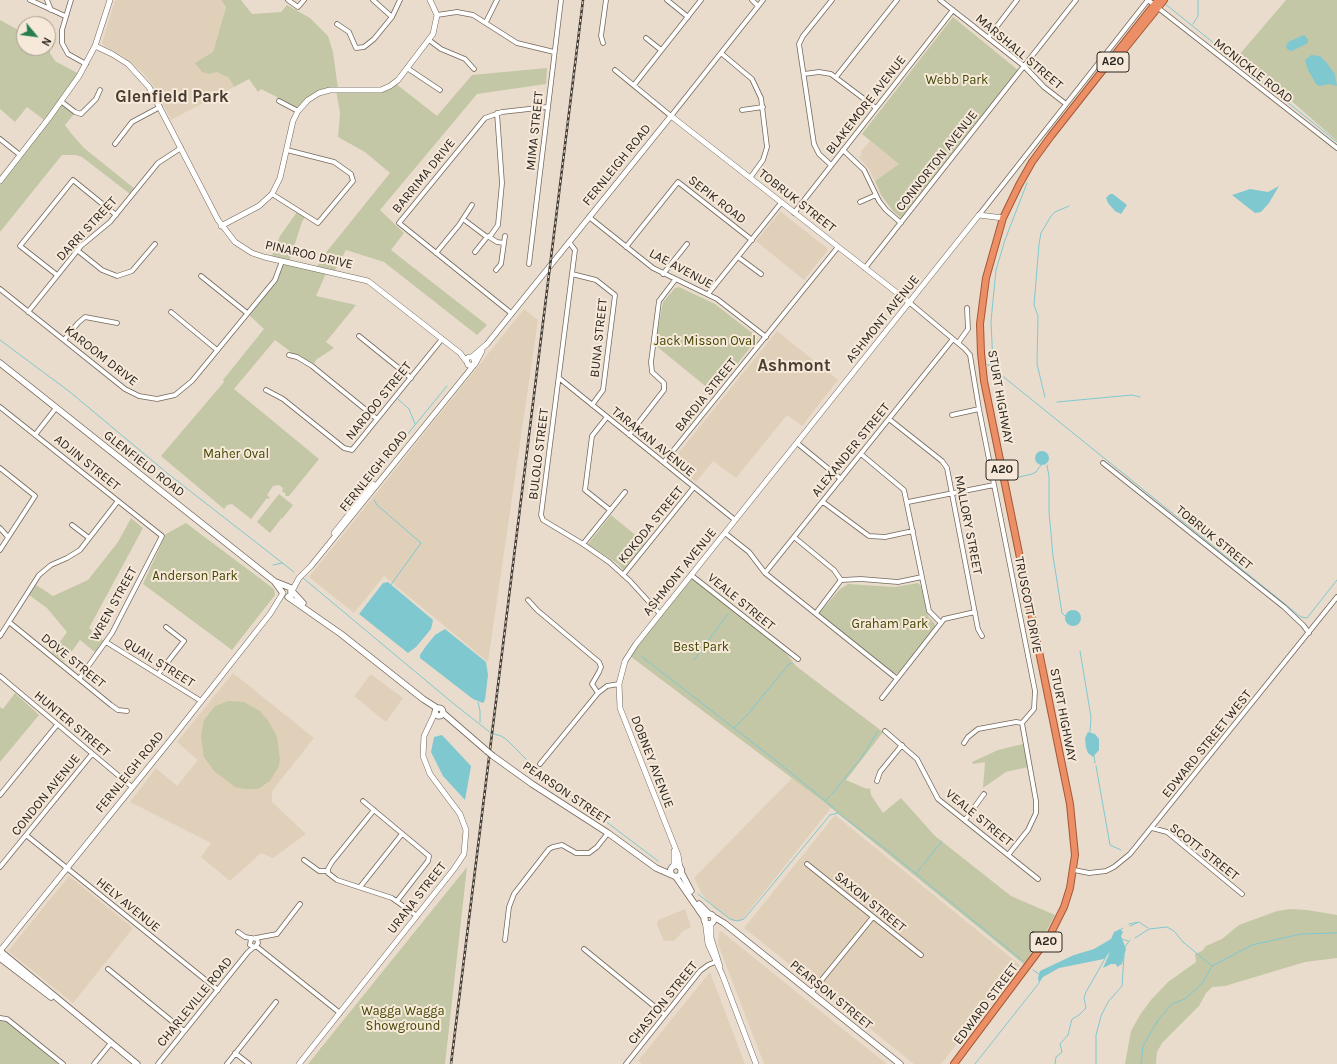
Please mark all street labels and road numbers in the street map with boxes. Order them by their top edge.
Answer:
street label: MARSHALL STREET [972,11,1066,93]
street label: MCNICKLE ROAD [1210,35,1296,107]
road number: A20 [1097,52,1129,72]
street label: BLAKEMORE AVENUE [823,53,909,157]
street label: MIMA STREET [523,91,547,171]
street label: CONNORTON AVENUE [893,107,981,215]
street label: FERNLEIGH ROAD [579,121,655,209]
street label: BARRIMA DRIVE [389,136,459,216]
street label: TOBRUK STREET [755,166,839,236]
street label: SEPIK ROAD [685,172,749,228]
street label: DARRI STREET [53,194,121,264]
street label: PINAROO DRIVE [263,237,355,273]
street label: LAE AVENUE [646,246,716,292]
street label: ASHMONT AVENUE [843,272,923,366]
street label: BUNA STREET [587,298,611,378]
street label: KAROOM DRIVE [61,322,141,390]
street label: STURT HIGHWAY [984,349,1016,445]
street label: BARDIA STREET [672,355,740,435]
street label: NARDOO STREET [343,359,415,443]
street label: ALEXANDER STREET [808,400,894,500]
street label: TARAKAN AVENUE [608,404,698,480]
street label: BULOLO STREET [526,407,552,501]
street label: FERNLEIGH ROAD [336,427,412,515]
street label: GLENFIELD ROAD [100,428,188,500]
street label: ADJIN STREET [51,432,123,494]
road number: A20 [986,460,1018,480]
street label: MALLORY STREET [951,474,985,576]
street label: KOKODA STREET [615,483,687,567]
street label: TOBRUK STREET [1173,502,1255,574]
street label: ASHMONT AVENUE [640,525,720,619]
street label: TRUSCOTT DRIVE [1011,555,1045,655]
street label: WREN STREET [87,564,141,644]
street label: VEALE STREET [704,570,778,634]
street label: DOVE STREET [38,630,108,692]
street label: QUAIL STREET [121,635,197,691]
street label: STURT HIGHWAY [1046,667,1080,763]
street label: EDWARD STREET WEST [1159,687,1255,801]
street label: HUNTER STREET [31,688,113,760]
street label: DOBNEY AVENUE [627,714,677,810]
street label: FERNLEIGH ROAD [92,728,168,816]
street label: CONDON AVENUE [8,751,84,839]
street label: PEARSON STREET [520,758,612,828]
street label: VEALE STREET [942,786,1016,850]
street label: SCOTT STREET [1166,820,1242,884]
street label: URANA STREET [384,859,450,937]
street label: SAXON STREET [831,868,909,936]
street label: HELY AVENUE [93,874,163,936]
road number: A20 [1030,932,1062,952]
street label: CHARLEVILLE ROAD [154,954,236,1050]
street label: PEARSON STREET [787,957,875,1033]
street label: CHASTON STREET [625,958,701,1048]
street label: EDWARD STREET [950,960,1022,1048]

